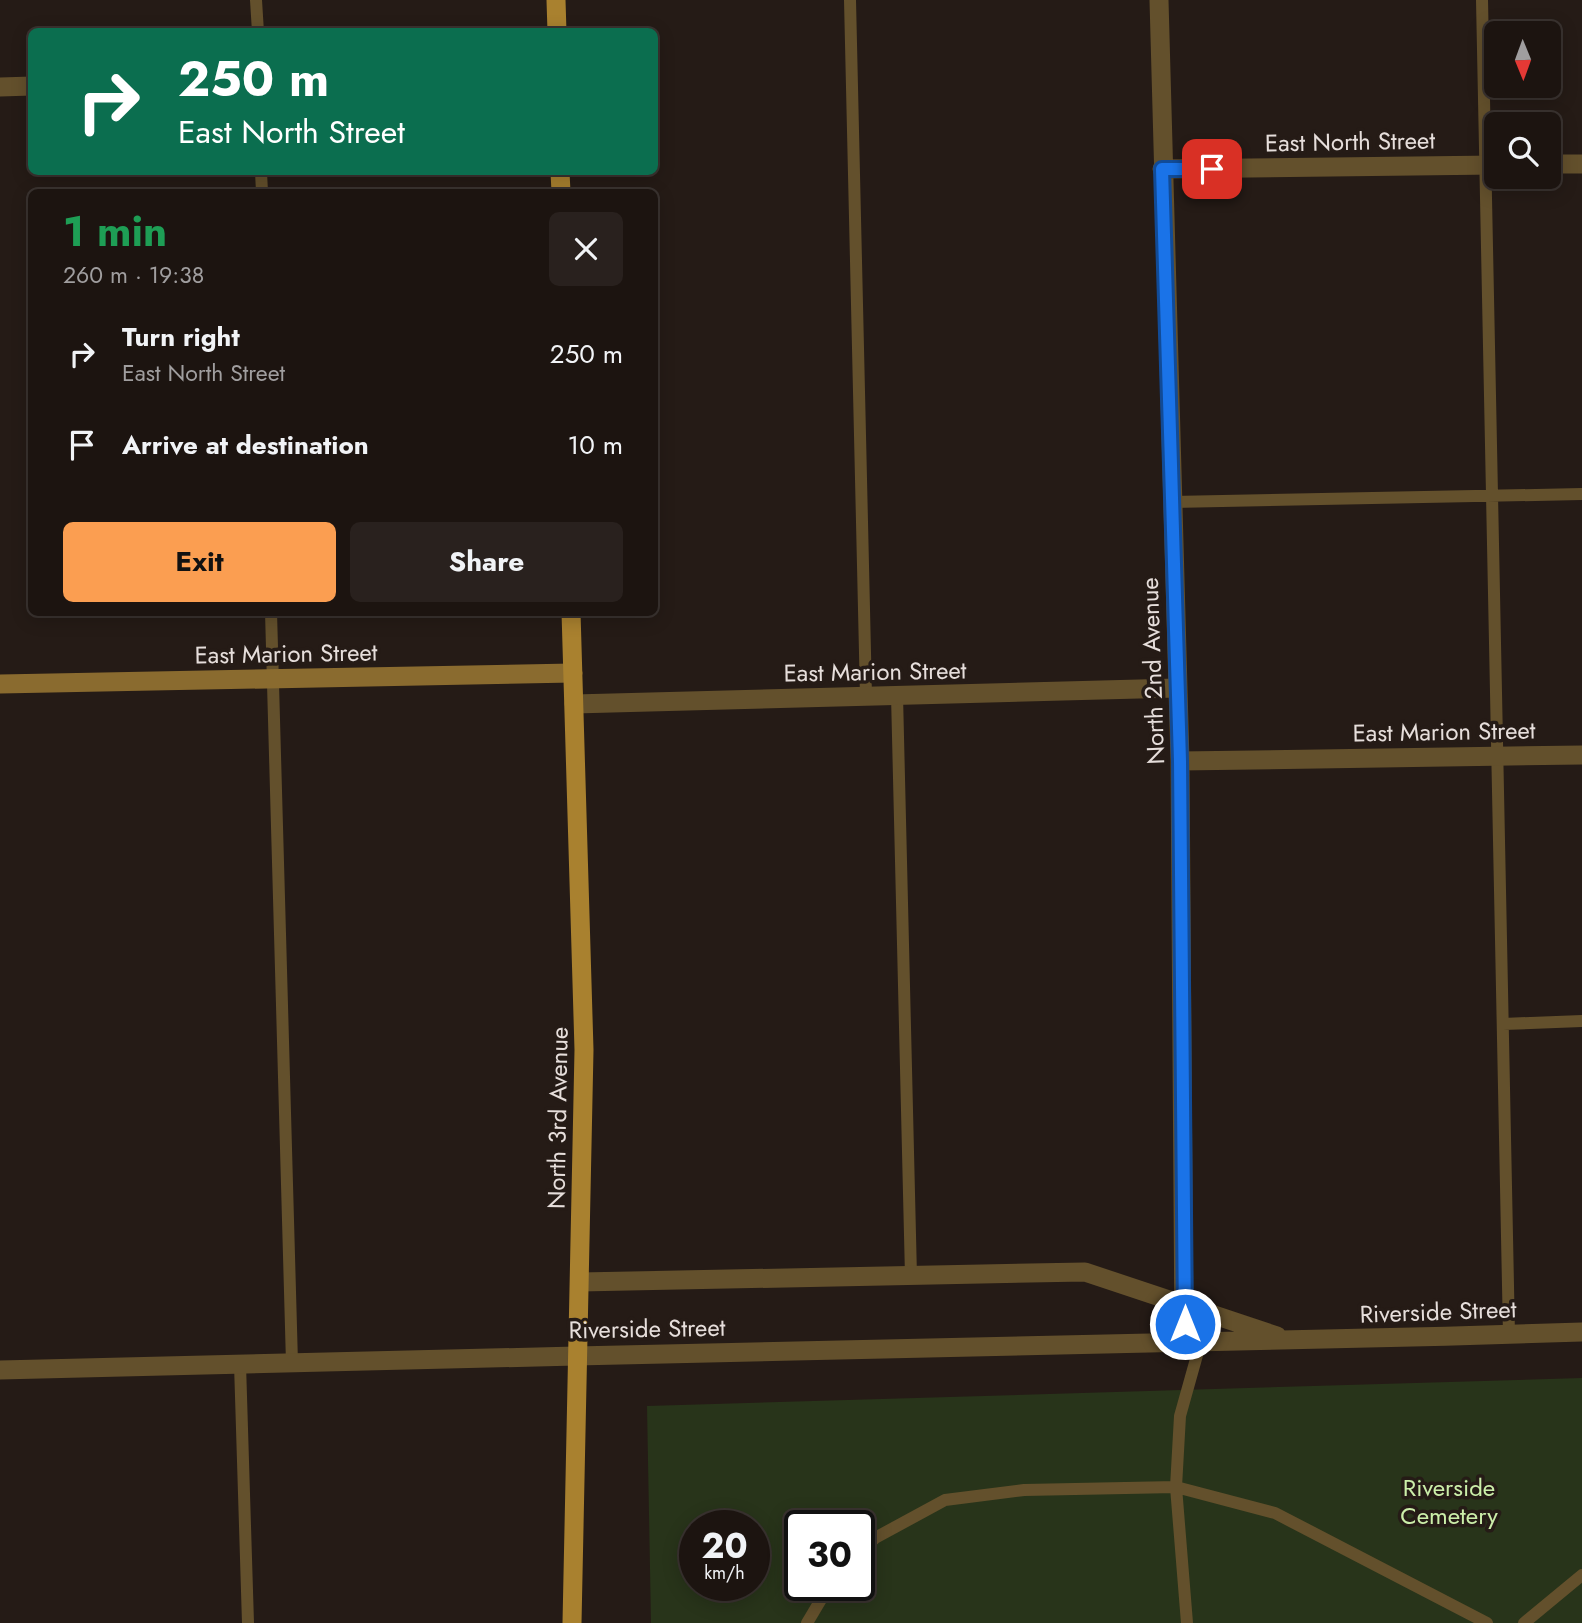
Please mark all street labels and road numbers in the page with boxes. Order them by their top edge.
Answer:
street label: East North Street [1265,123,1436,160]
street label: North 2nd Avenue [1132,577,1173,765]
street label: East Marion Street [194,634,378,673]
street label: East Marion Street [783,652,967,691]
street label: East Marion Street [1352,712,1536,751]
street label: North 3rd Avenue [538,1026,577,1210]
street label: Riverside Street [1359,1291,1517,1332]
street label: Riverside Street [568,1310,726,1347]

